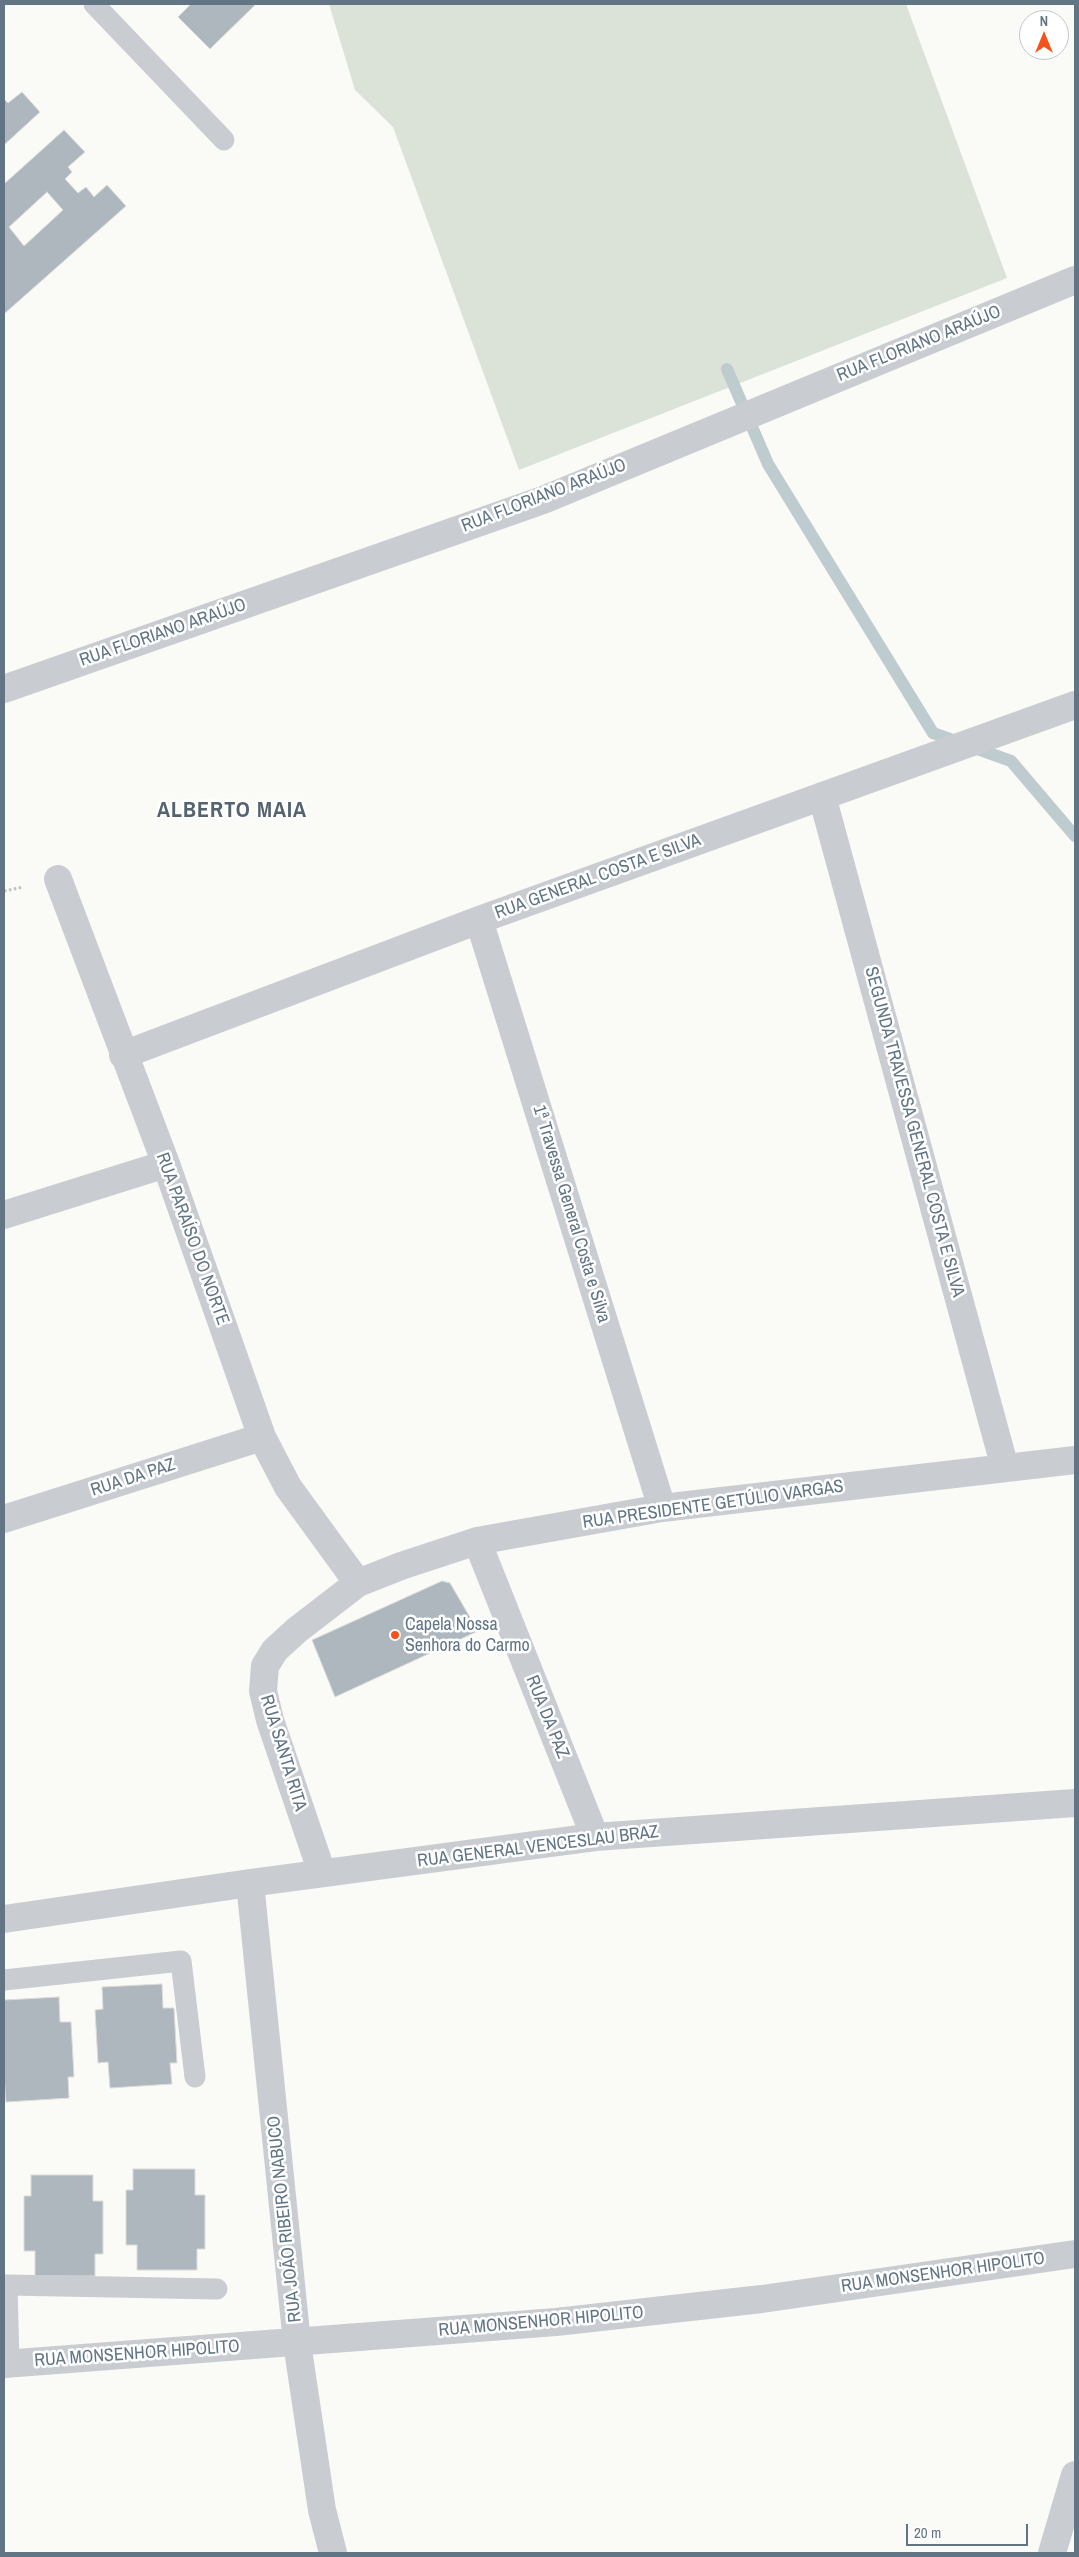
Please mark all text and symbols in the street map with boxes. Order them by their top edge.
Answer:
north arrow [1019,10,1069,60]
text: N [1040,12,1048,30]
street label: RUA FLORIANO ARAÚJO [834,301,1004,387]
street label: RUA FLORIANO ARAÚJO [459,455,629,537]
street label: RUA FLORIANO ARAÚJO [77,594,249,672]
district label: ALBERTO MAIA [156,798,308,824]
street label: RUA GENERAL COSTA E SILVA [492,830,704,924]
street label: SEGUNDA TRAVESSA GENERAL COSTA E SILVA [859,965,969,1299]
street label: 1ª Travessa General Costa e Silva [528,1103,614,1325]
street label: RUA PARAÍSO DO NORTE [151,1150,233,1328]
street label: RUA DA PAZ [88,1454,178,1502]
street label: RUA PRESIDENTE GETÚLIO VARGAS [581,1476,845,1534]
place label: Capela Nossa Senhora do Carmo [405,1614,530,1656]
marker: Capela Nossa Senhora do Carmo [389,1629,401,1641]
street label: RUA DA PAZ [521,1672,573,1762]
street label: RUA SANTA RITA [255,1692,311,1814]
street label: RUA GENERAL VENCESLAU BRAZ [416,1821,660,1873]
street label: RUA JOÃO RIBEIRO NABUCO [263,2115,307,2323]
street label: RUA MONSENHOR HIPOLITO [840,2248,1046,2298]
street label: RUA MONSENHOR HIPOLITO [438,2302,644,2342]
street label: RUA MONSENHOR HIPOLITO [34,2336,240,2372]
scale bar [909,2514,1032,2546]
text: 20 m [914,2522,941,2543]

